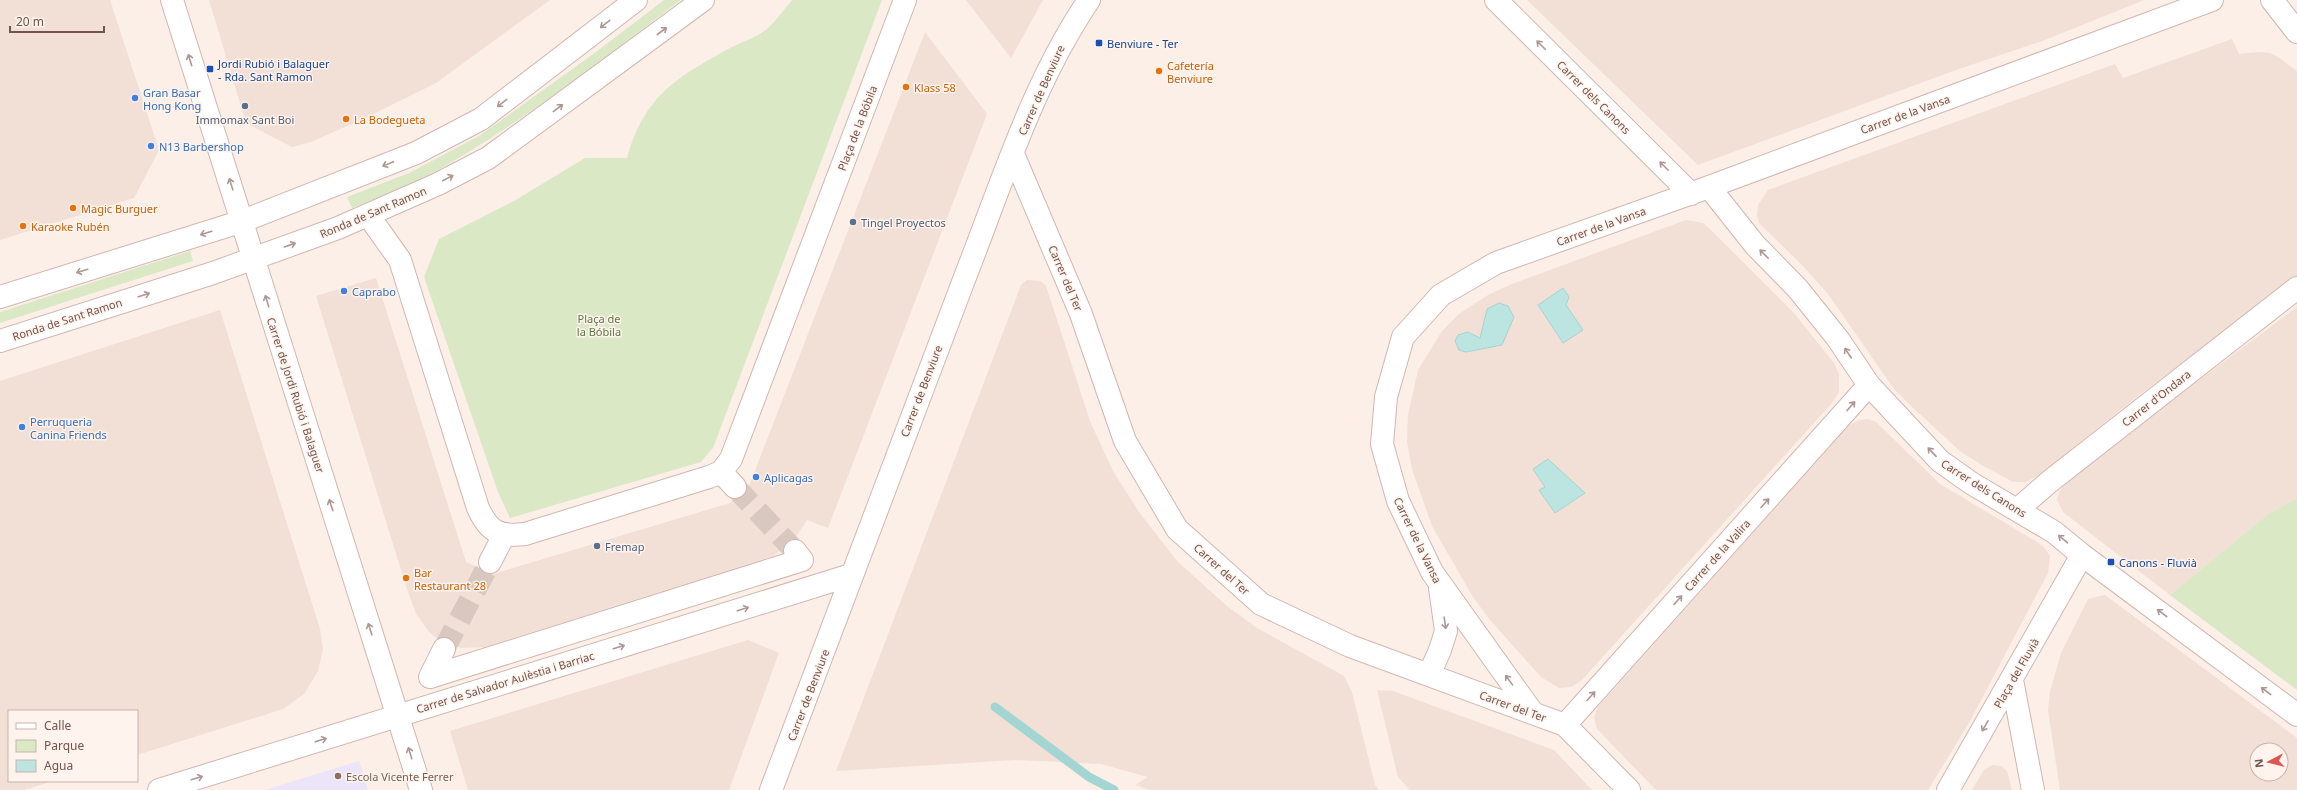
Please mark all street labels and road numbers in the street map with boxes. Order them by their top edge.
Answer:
street label: Carrer de Benviure [1014,42,1068,138]
street label: Carrer dels Canons [1554,57,1634,137]
street label: Plaça de la Bóbila [834,83,880,173]
street label: Carrer de la Vansa [1858,91,1952,137]
street label: Ronda de Sant Ramon [317,183,429,241]
street label: Carrer de la Vansa [1554,203,1648,249]
street label: Carrer del Ter [1045,243,1087,314]
street label: Ronda de Sant Ramon [10,294,124,344]
street label: Carrer de Jordi Rubió i Balaguer [264,315,328,475]
street label: Carrer de Benviure [897,343,945,439]
street label: Carrer d'Ondara [2118,366,2194,430]
street label: Carrer dels Canons [1938,456,2030,520]
street label: Carrer de la Vansa [1391,494,1445,586]
street label: Carrer de la Valira [1681,516,1753,594]
street label: Carrer del Ter [1191,540,1253,598]
street label: Plaça del Fluvià [1990,635,2042,711]
street label: Carrer de Benviure [784,647,832,743]
street label: Carrer de Salvador Aulèstia i Barriac [414,648,596,716]
street label: Carrer del Ter [1477,687,1549,725]

